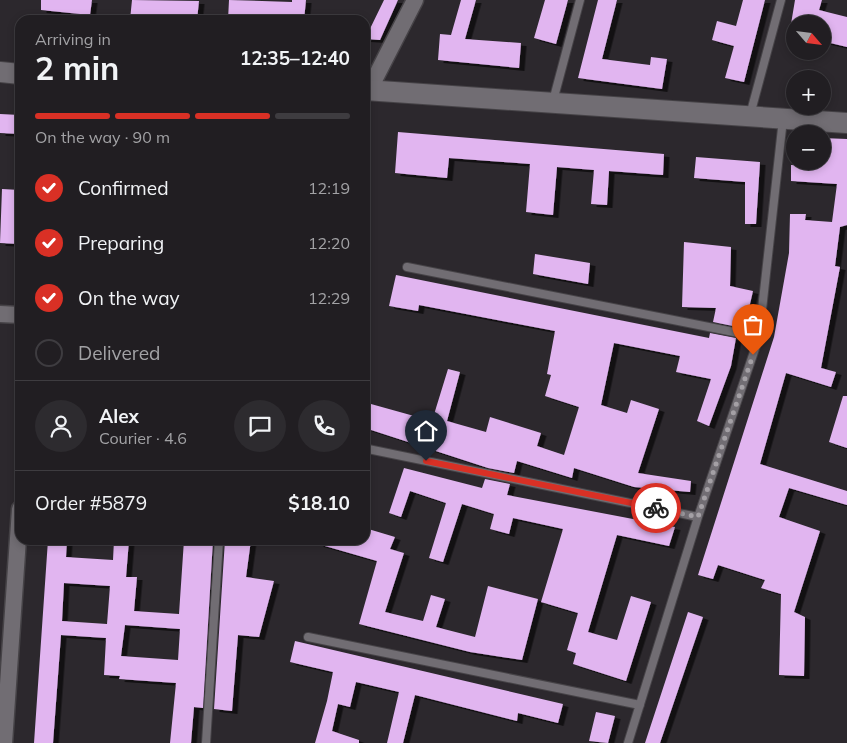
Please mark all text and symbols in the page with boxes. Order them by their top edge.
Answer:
north arrow [786,15,831,60]
map controls [786,15,831,170]
text: Arriving in [35,29,111,49]
text: 12:35–12:40 [240,46,350,70]
text: 2 min [35,48,119,88]
button: + [786,70,831,115]
button: − [786,125,831,170]
text: On the way · 90 m [35,127,170,147]
icon: check [35,174,63,202]
text: Confirmed [78,176,169,200]
text: 12:19 [308,178,350,198]
icon: check [35,229,63,257]
text: Preparing [78,231,164,255]
text: 12:20 [308,233,350,253]
icon: check [35,284,63,312]
text: On the way [78,286,180,310]
text: 12:29 [308,288,350,308]
pin [732,304,774,355]
icon: bag [739,311,767,339]
text: Delivered [78,341,160,365]
button: person [35,400,87,452]
button: chat [234,400,286,452]
button: phone [298,400,350,452]
text: Alex [99,404,139,428]
pin [405,410,447,461]
icon: home [412,417,440,445]
text: Courier · 4.6 [99,428,187,448]
courier [631,483,681,533]
text: Order #5879 [35,491,147,515]
text: $18.10 [288,491,350,515]
icon: bike [642,494,670,522]

